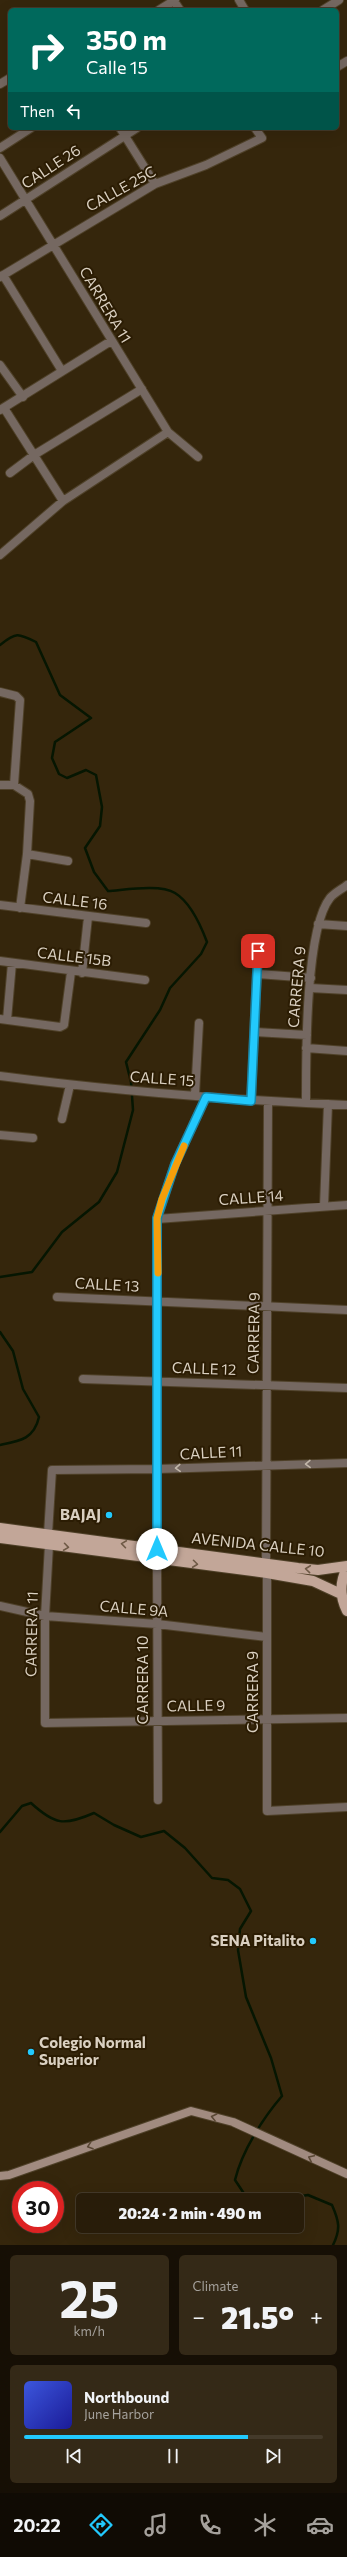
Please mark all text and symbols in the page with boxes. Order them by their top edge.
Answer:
text: 350 m [86,22,167,56]
icon: right [20,24,72,76]
text: Calle 15 [86,56,148,78]
icon: left [63,100,85,122]
text: Then [20,102,55,120]
street label: CALLE 26 [17,140,83,192]
street label: CALLE 25C [83,162,158,215]
street label: CARRERA 11 [76,263,136,346]
street label: CALLE 16 [42,887,109,913]
pin [241,934,275,968]
icon: arrive [247,940,269,962]
street label: CALLE 15B [36,943,112,970]
street label: CARRERA 9 [283,945,309,1029]
street label: CALLE 15 [129,1067,195,1089]
street label: CALLE 14 [218,1186,284,1208]
street label: CALLE 13 [74,1273,140,1295]
street label: CARRERA 9 [243,1292,263,1374]
street label: CALLE 12 [172,1358,236,1378]
street label: CALLE 11 [179,1441,243,1463]
one-way arrow [305,1459,311,1468]
one-way arrow [175,1464,181,1473]
place label: BAJAJ [60,1505,101,1523]
marker: BAJAJ [104,1510,114,1520]
position arrow [136,1528,178,1570]
street label: AVENIDA CALLE 10 [191,1528,325,1560]
one-way arrow [121,1540,127,1549]
one-way arrow [63,1542,69,1551]
one-way arrow [192,1559,198,1568]
one-way arrow [305,1565,311,1574]
street label: CARRERA 11 [21,1591,41,1677]
street label: CALLE 9A [99,1596,169,1620]
street label: CARRERA 10 [133,1635,151,1725]
street label: CARRERA 9 [243,1651,261,1733]
street label: CALLE 9 [166,1695,225,1715]
place label: SENA Pitalito [210,1931,305,1949]
marker: SENA Pitalito [308,1936,318,1946]
place label: Colegio Normal Superior [39,2033,146,2068]
marker: Colegio Normal Superior [26,2047,36,2057]
one-way arrow [210,2113,217,2122]
one-way arrow [87,2142,94,2150]
one-way arrow [308,2155,316,2163]
speed limit sign: 30 [12,2181,64,2233]
text: 20:24 · 2 min · 490 m [119,2204,261,2222]
text: 25 [59,2265,119,2329]
text: Climate [193,2278,238,2294]
text: 21.5° [221,2298,294,2335]
text: − [193,2303,205,2330]
text: + [310,2303,323,2330]
text: km/h [73,2323,105,2339]
text: Northbound [84,2388,169,2406]
text: June Harbor [84,2406,154,2422]
icon: previous [63,2445,85,2467]
icon: pause [162,2445,184,2467]
icon: next [262,2445,284,2467]
icon: directions [87,2511,115,2539]
icon: music [142,2511,170,2539]
icon: phone [196,2511,224,2539]
icon: climate [251,2511,279,2539]
icon: car [306,2511,334,2539]
text: 20:22 [13,2514,61,2536]

